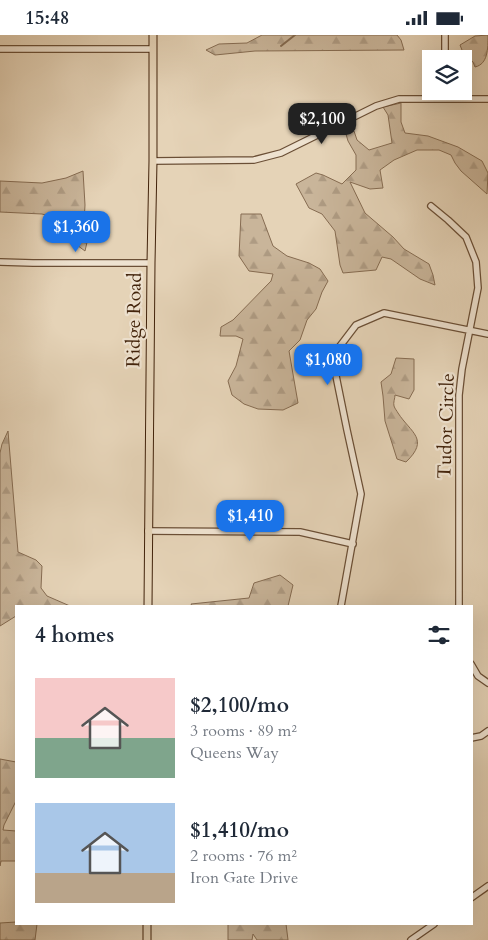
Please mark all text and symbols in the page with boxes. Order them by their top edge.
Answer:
text: 15:48 [25,5,69,31]
map controls [422,50,472,100]
button: layers [422,50,472,100]
pin: $2,100 [281,103,363,145]
text: $2,100 [299,108,345,130]
pin: $1,360 [35,211,117,253]
text: $1,360 [53,216,99,238]
street label: Ridge Road [120,272,148,368]
pin: $1,080 [287,343,369,386]
text: $1,080 [305,349,351,371]
street label: Tudor Circle [431,373,461,479]
pin: $1,410 [209,499,291,542]
text: $1,410 [227,505,273,527]
text: 4 homes [35,621,114,650]
icon: filters [425,621,453,649]
text: $2,100/mo [190,691,289,720]
icon: home [75,698,135,758]
text: 3 rooms · 89 m² [190,720,297,742]
text: Queens Way [190,742,279,764]
text: $1,410/mo [190,816,289,845]
icon: home [75,823,135,883]
text: 2 rooms · 76 m² [190,845,297,867]
text: Iron Gate Drive [190,867,298,889]

